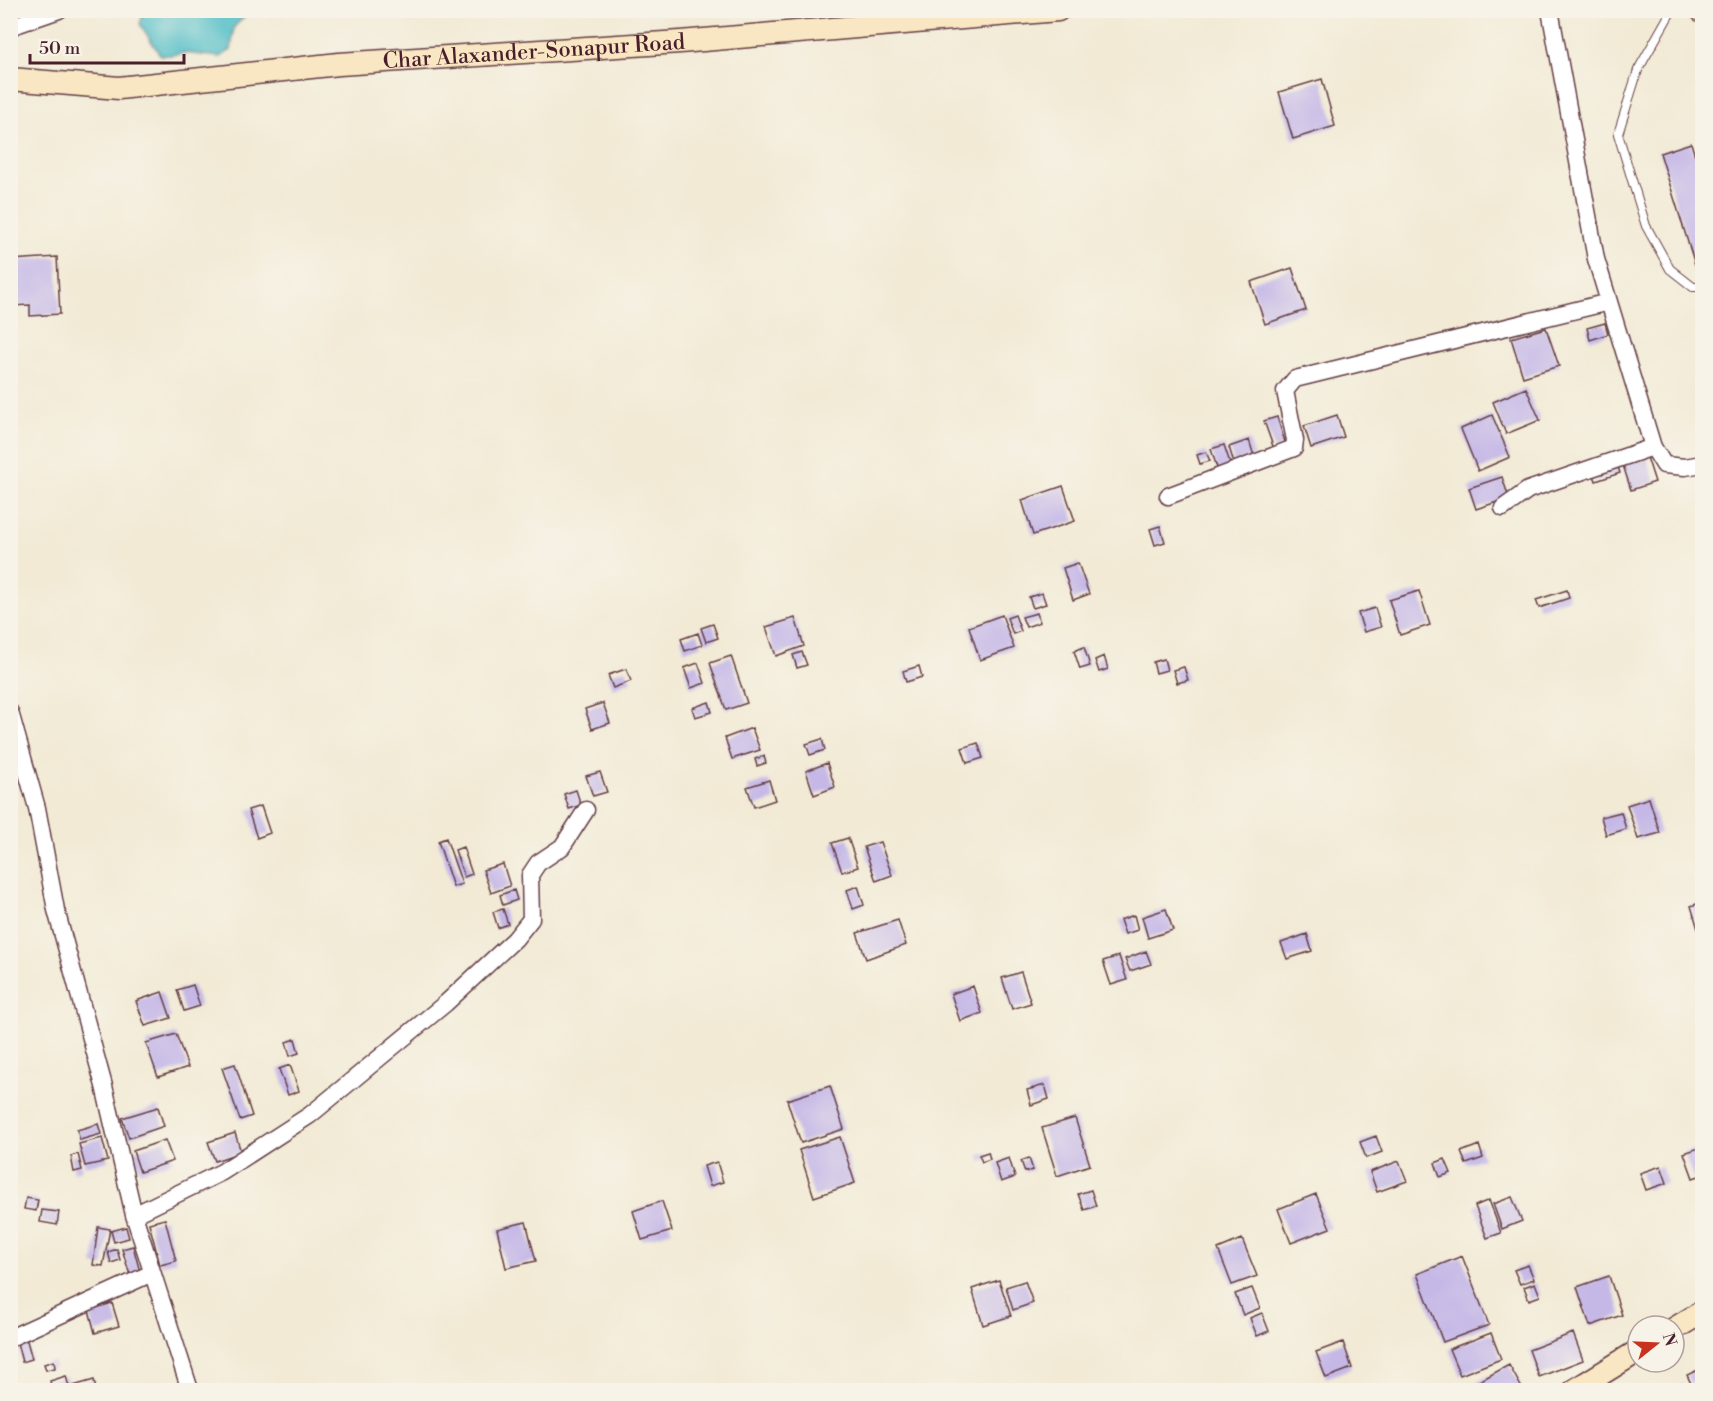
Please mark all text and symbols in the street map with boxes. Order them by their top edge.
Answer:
scale bar [30,27,184,65]
street label: Char Alaxander-Sonapur Road [382,28,686,75]
text: 50 m [39,37,81,60]
north arrow [1626,1314,1686,1374]
text: N [1658,1331,1681,1349]

